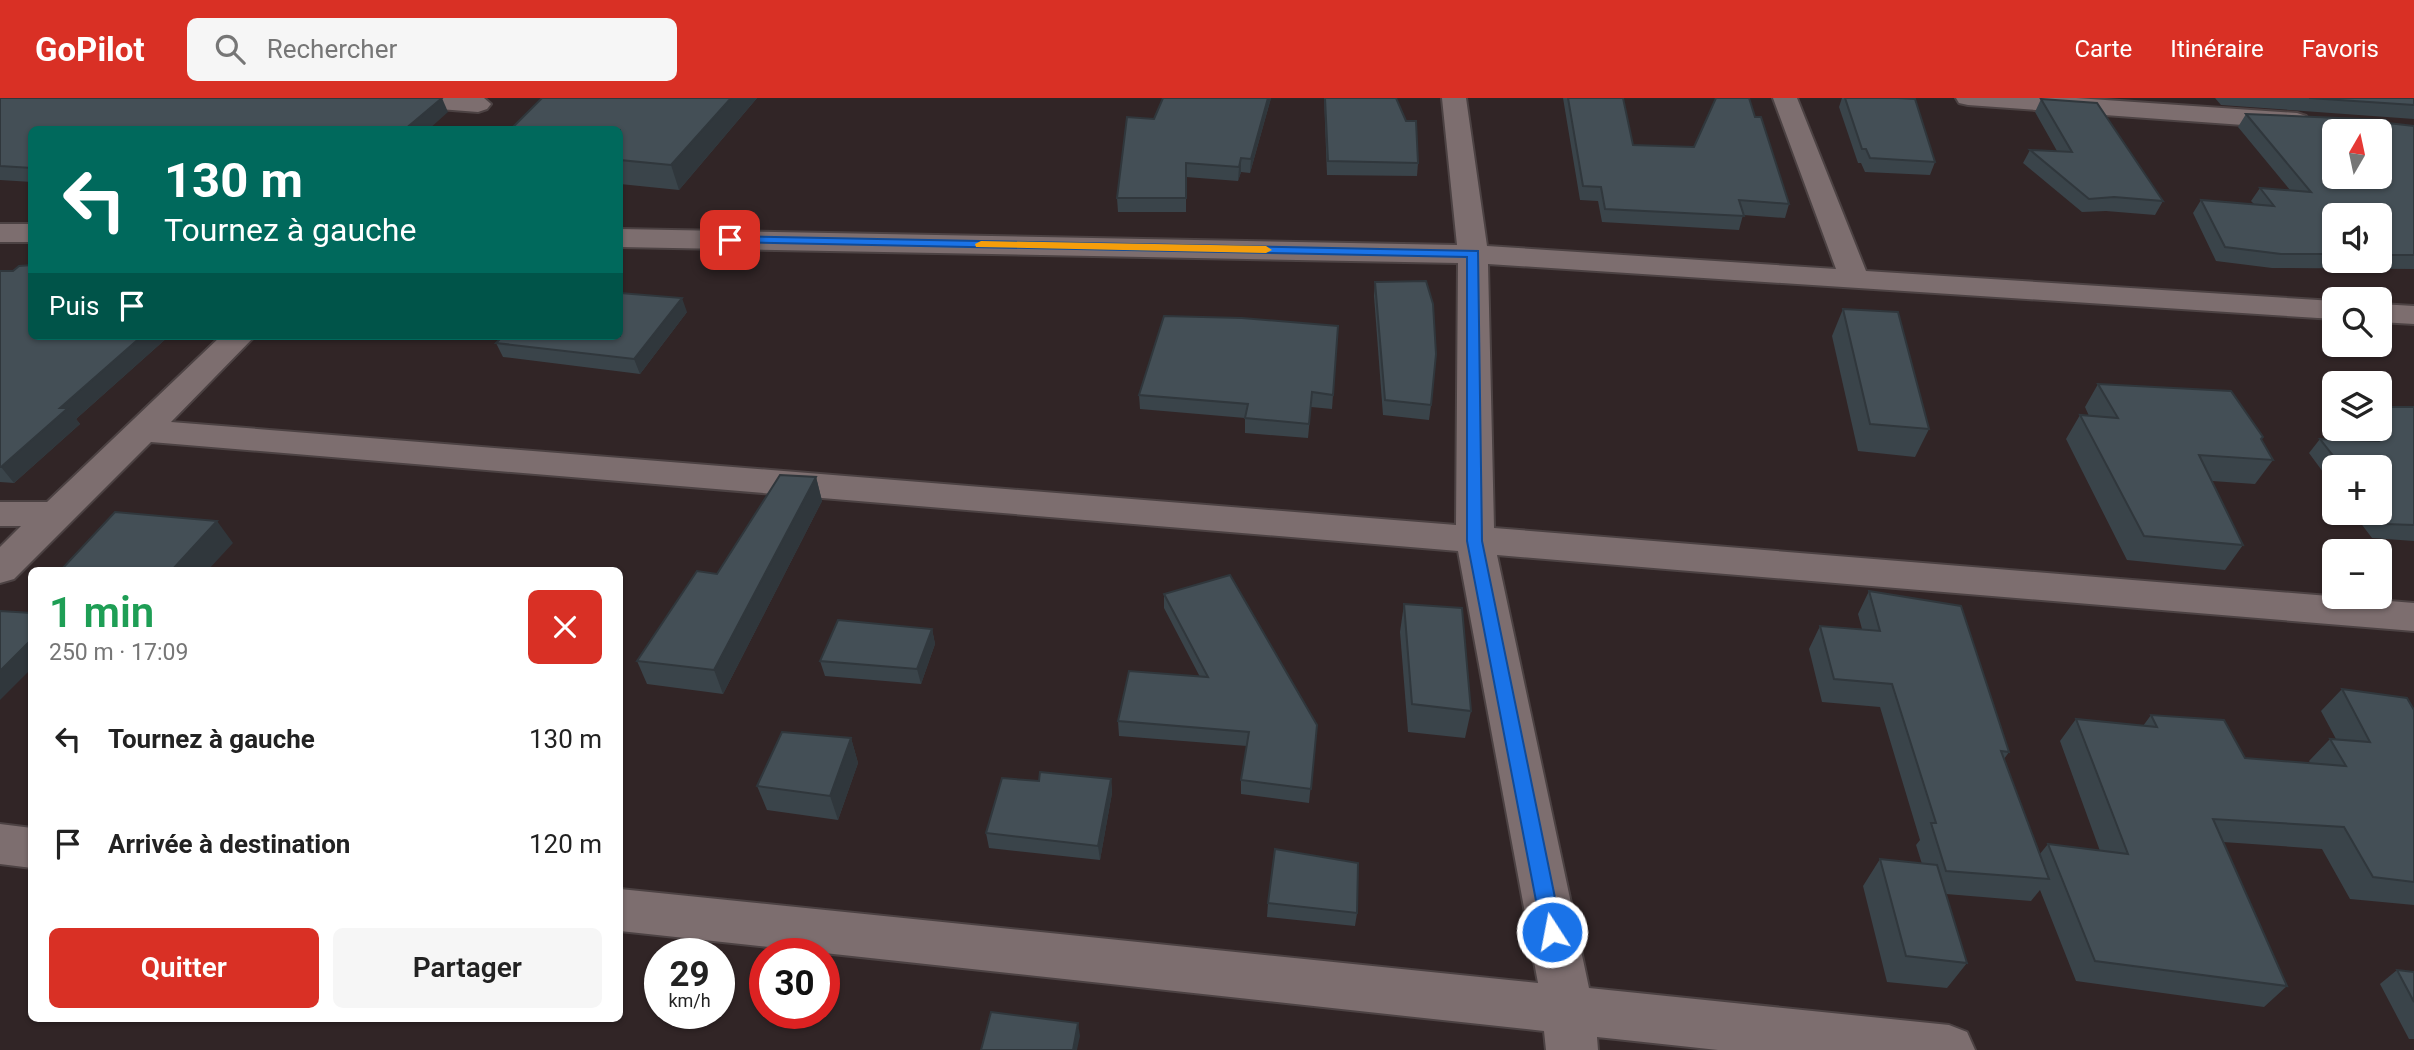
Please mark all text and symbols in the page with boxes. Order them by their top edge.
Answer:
search box [187,18,677,81]
text: GoPilot [35,30,145,69]
icon: search [211,30,249,68]
text: Rechercher [267,34,397,64]
text: Carte [2074,35,2132,63]
text: Itinéraire [2170,35,2264,63]
text: Favoris [2302,35,2379,63]
north arrow [2322,119,2392,189]
map controls [2322,119,2392,609]
text: 130 m [164,152,303,209]
icon: left [49,154,140,245]
button: sound [2322,203,2392,273]
pin [700,210,760,270]
text: Tournez à gauche [164,211,416,249]
icon: arrive [711,221,749,259]
icon: arrive [113,287,151,325]
button: search [2322,287,2392,357]
text: Puis [49,291,99,321]
button: layers [2322,371,2392,441]
button: + [2322,455,2392,525]
button: − [2322,539,2392,609]
text: 1 min [49,588,154,637]
button: close [528,590,602,664]
text: 250 m · 17:09 [49,639,188,666]
icon: left [49,720,87,758]
text: Tournez à gauche [108,724,315,754]
text: 130 m [529,724,602,754]
icon: arrive [49,825,87,863]
text: Arrivée à destination [108,829,350,859]
text: 120 m [529,829,602,859]
position arrow [1515,895,1589,969]
button: Quitter [49,928,319,1008]
button: Partager [333,928,602,1008]
speed limit sign: 30 [749,938,840,1029]
text: 29 [669,954,710,995]
text: km/h [668,990,711,1011]

